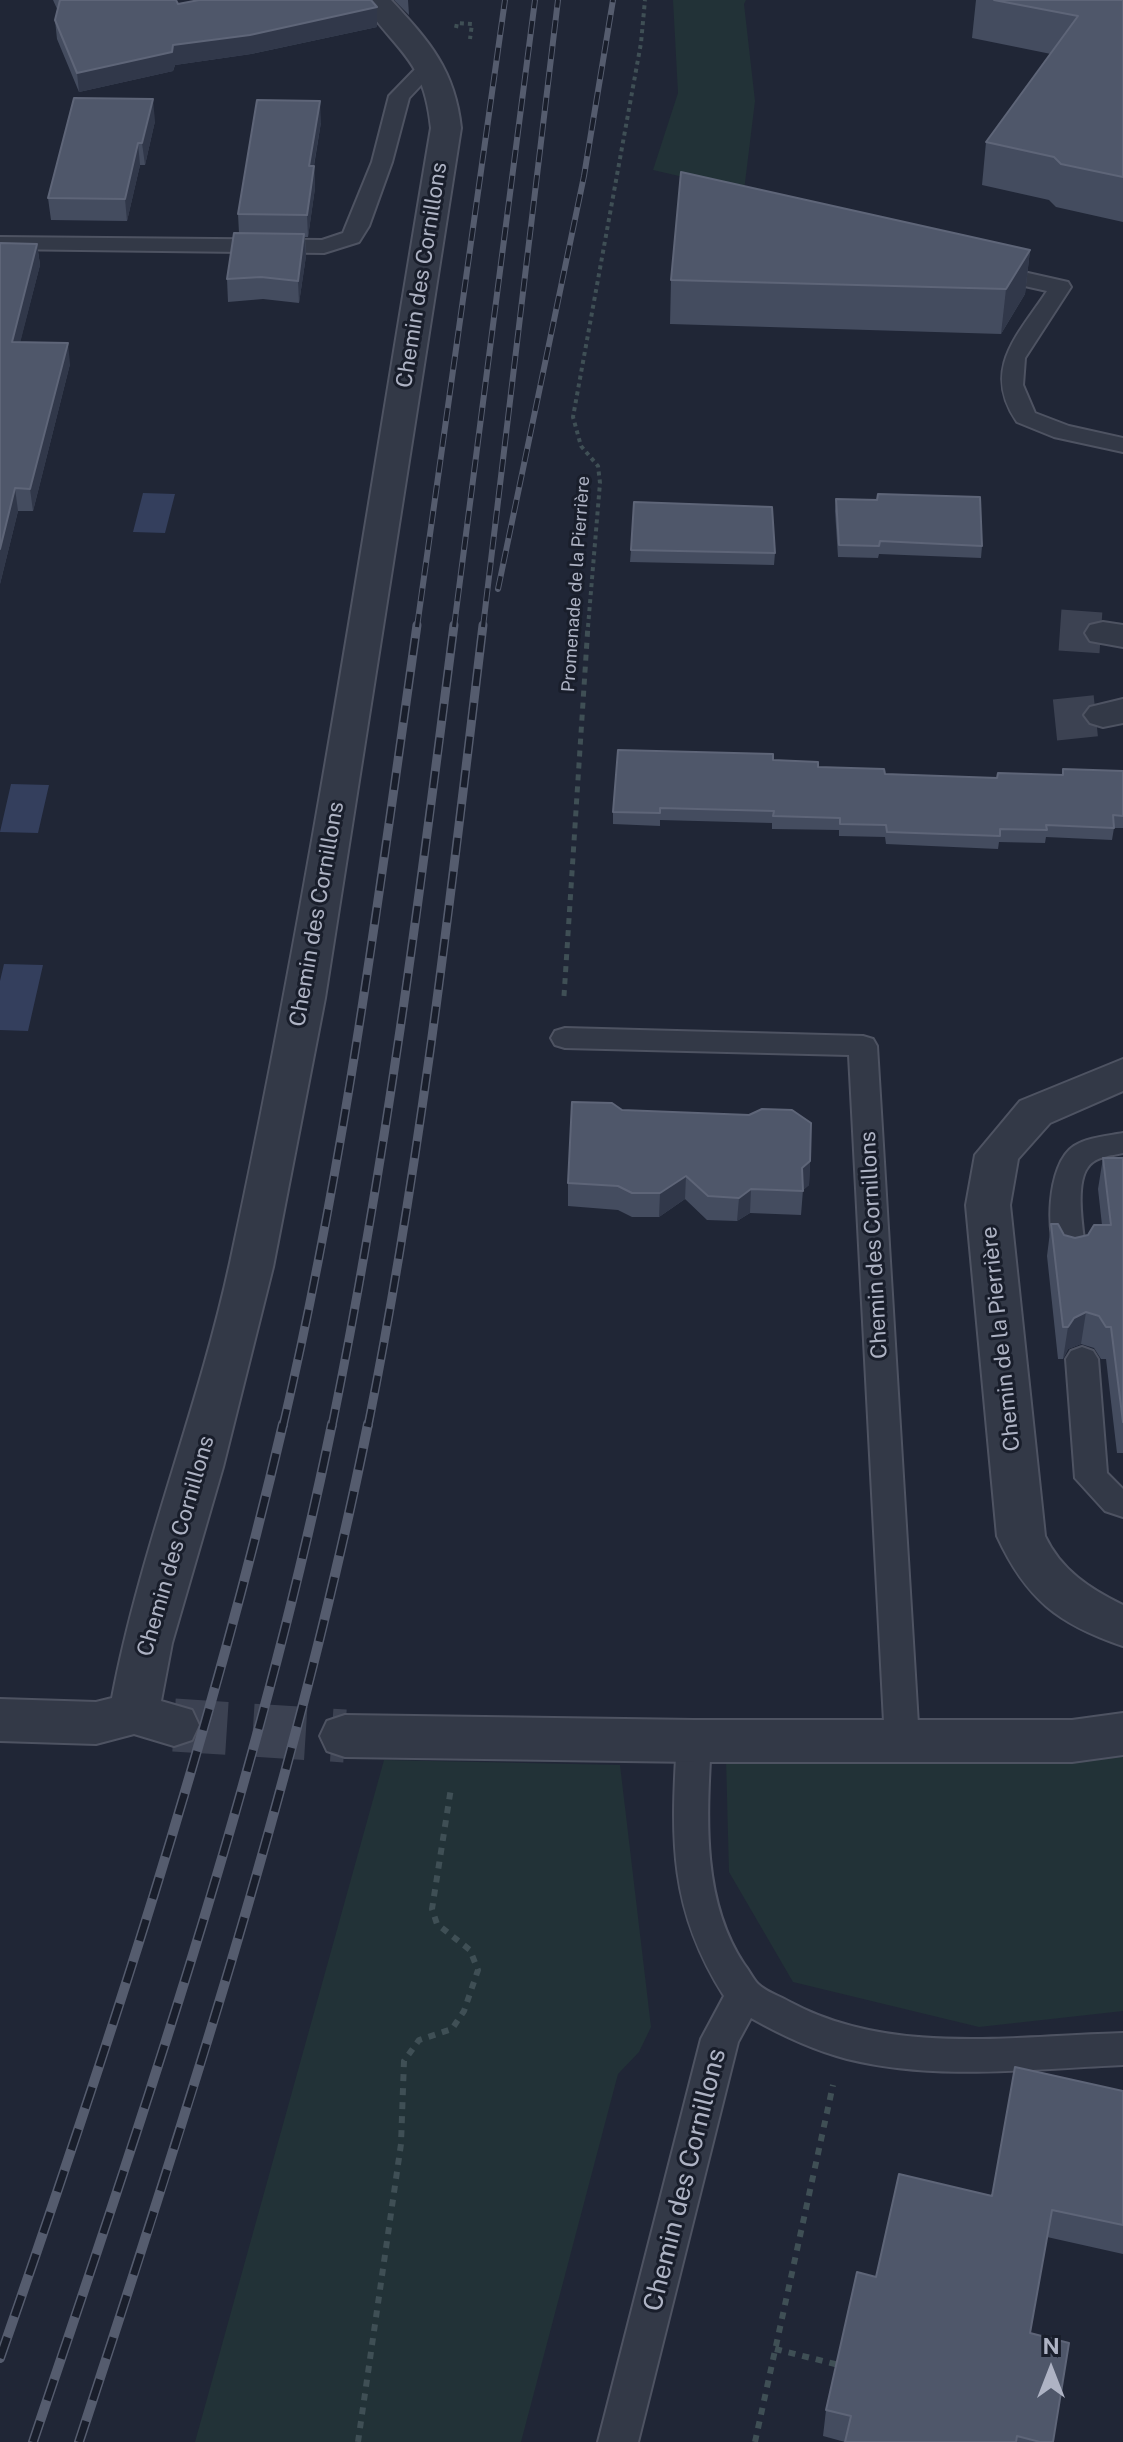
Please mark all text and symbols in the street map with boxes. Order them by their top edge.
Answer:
street label: Chemin des Cornillons [391,160,453,390]
street label: Promenade de la Pierrière [558,475,594,693]
street label: Chemin des Cornillons [284,799,350,1029]
street label: Chemin des Cornillons [855,1130,893,1360]
street label: Chemin de la Pierrière [976,1225,1026,1453]
street label: Chemin des Cornillons [132,1433,220,1659]
street label: Chemin des Cornillons [637,2046,733,2314]
north arrow [1011,2330,1091,2410]
text: N [1042,2333,1060,2359]

